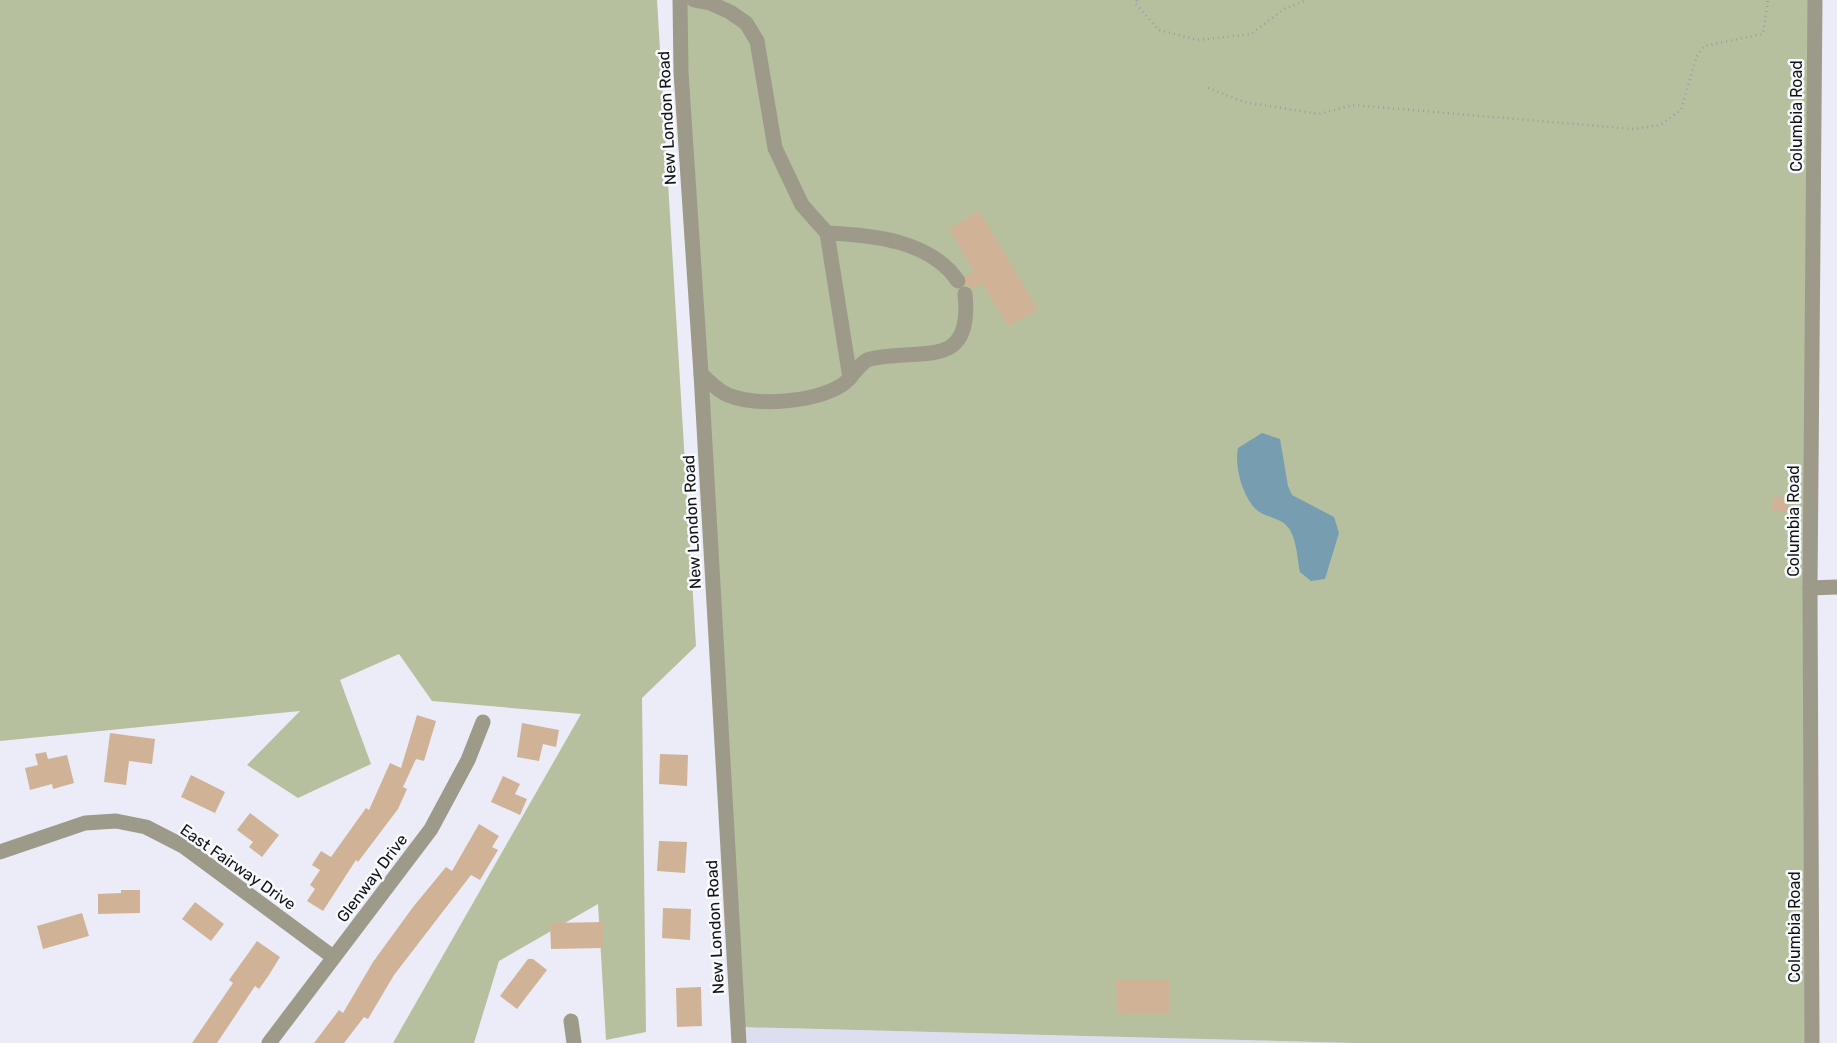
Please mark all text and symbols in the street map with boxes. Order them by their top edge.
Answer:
street label: New London Road [654,50,680,186]
street label: Columbia Road [1787,60,1806,172]
street label: New London Road [679,454,705,590]
street label: Columbia Road [1784,465,1803,577]
street label: East Fairway Drive [177,820,299,914]
street label: Glenway Drive [333,830,411,926]
street label: New London Road [702,859,728,995]
street label: Columbia Road [1785,871,1804,983]

